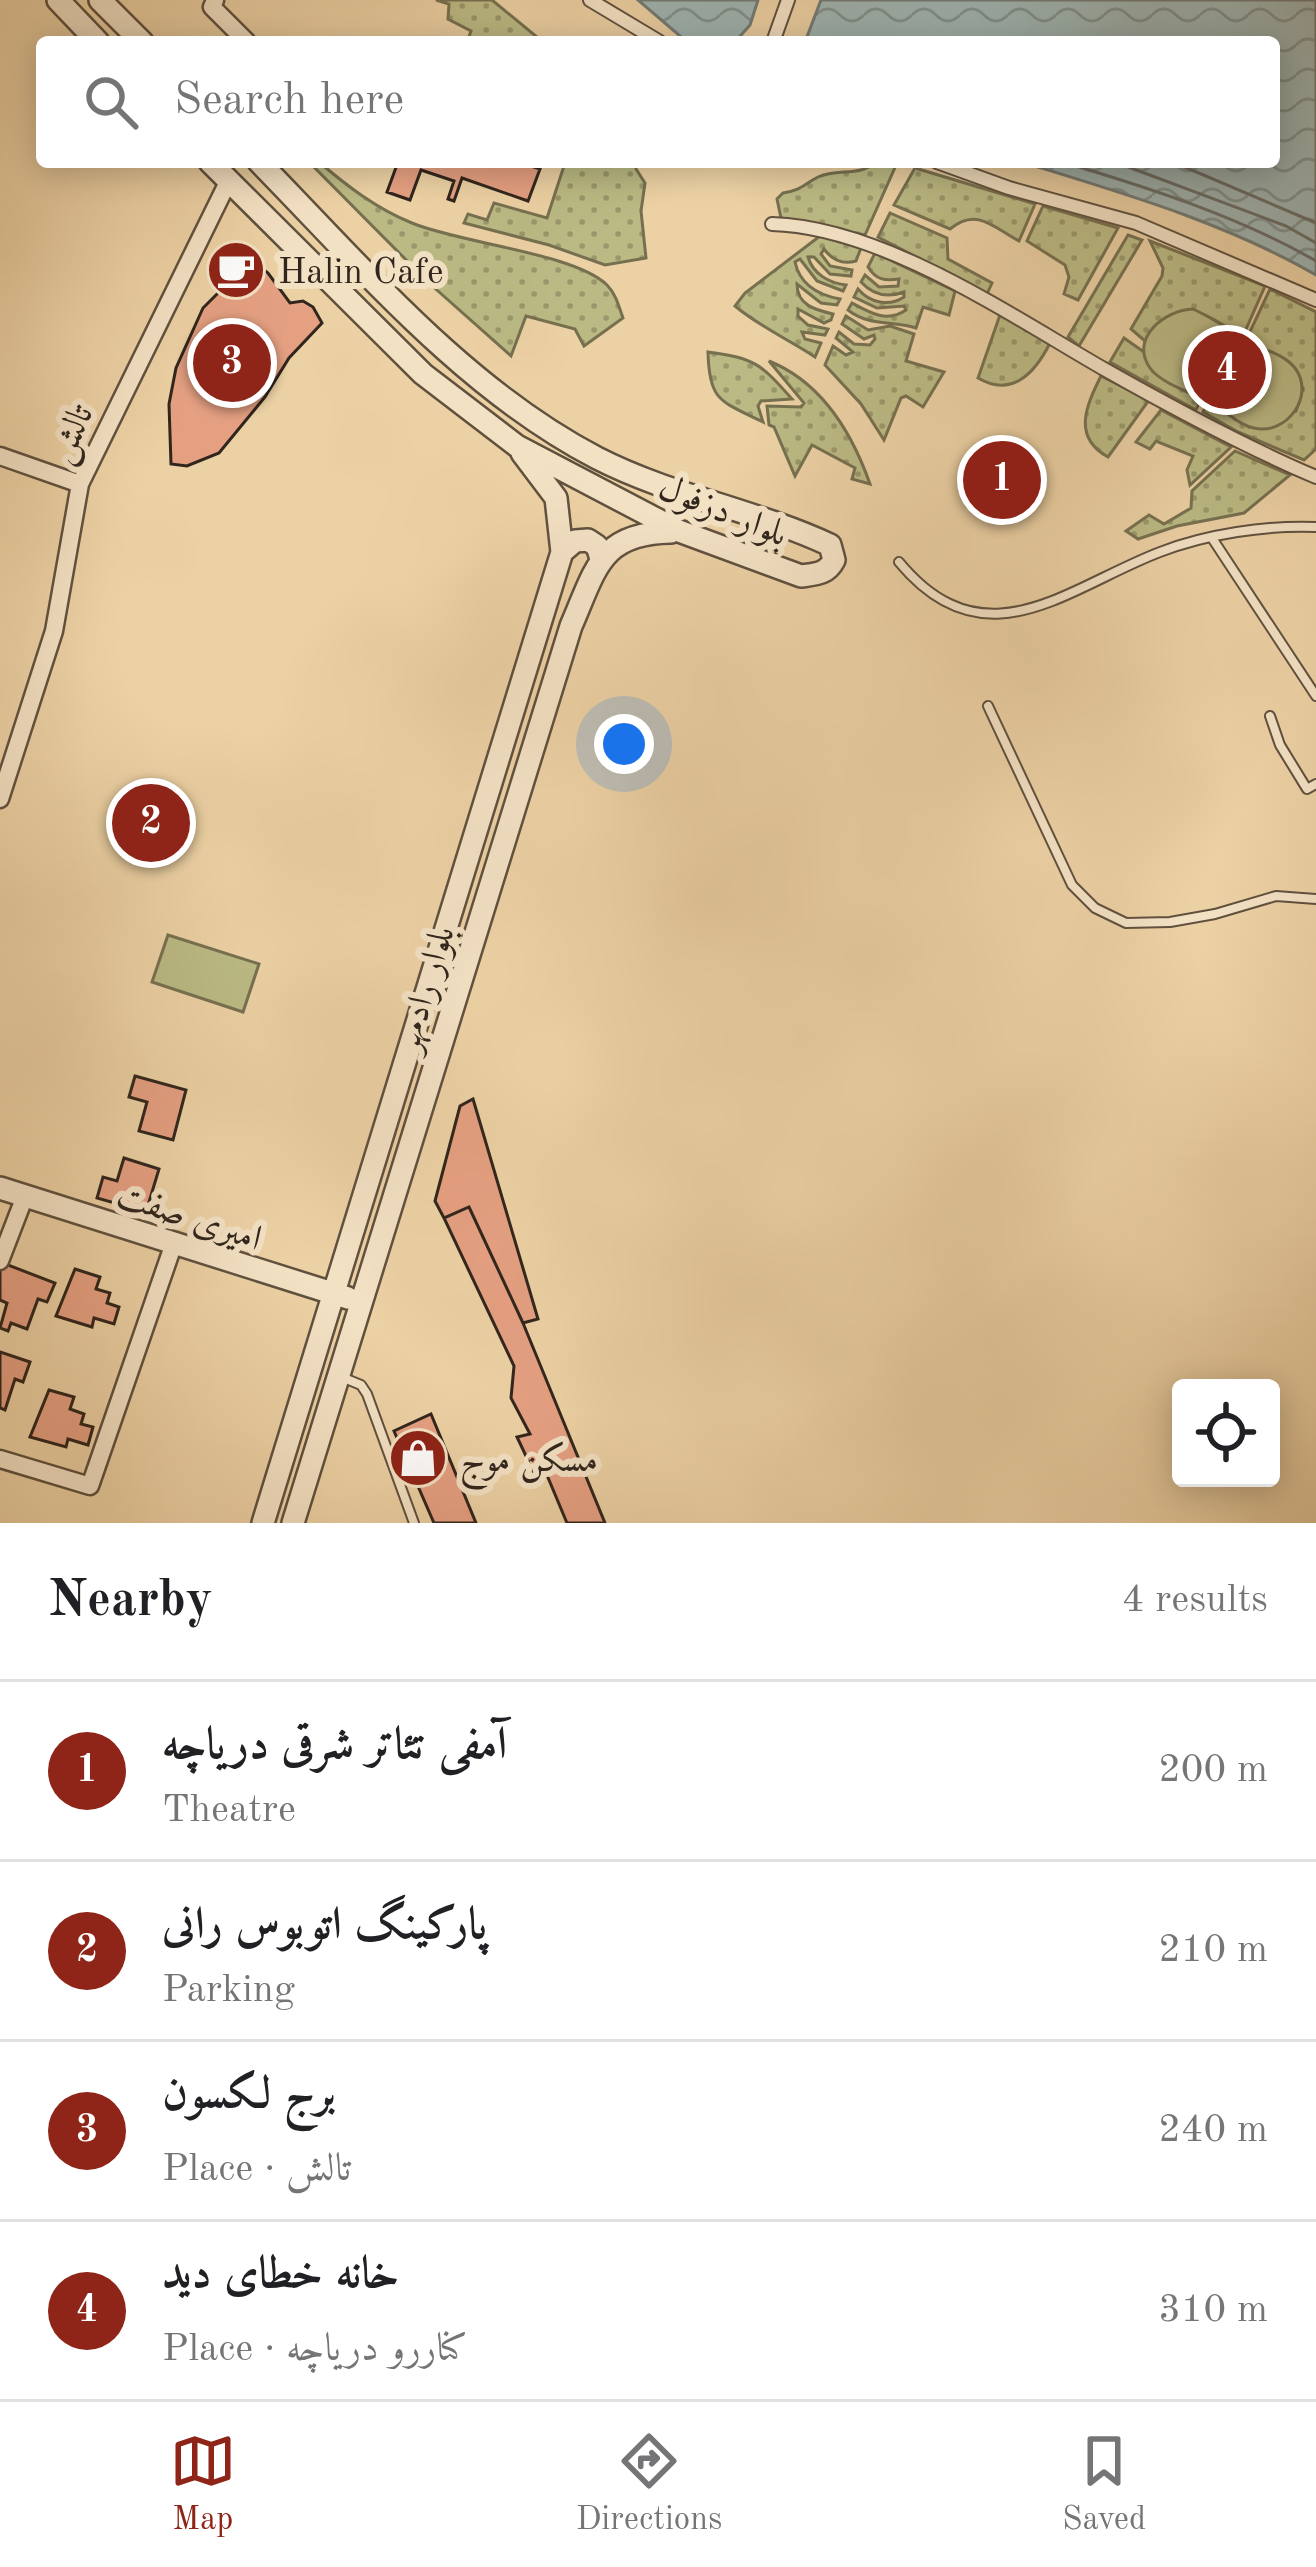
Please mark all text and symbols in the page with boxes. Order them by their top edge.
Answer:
search box [36,36,1280,168]
icon: search [78,69,144,135]
text: Search here [174,79,404,124]
cafe icon: Halin Cafe [205,239,267,301]
place label: Halin Cafe [278,256,443,292]
pin: 3 [193,318,271,408]
pin: 4 [1188,325,1266,415]
street label: تالش [44,399,105,471]
pin: 1 [963,435,1041,525]
street label: بلوار دزفول [653,470,792,556]
your location [594,714,654,774]
pin: 2 [112,778,190,868]
street label: بلوار رادمهر [390,922,465,1061]
street label: امیری صفت [112,1179,266,1259]
map controls [1172,1379,1280,1487]
button: locate [1172,1379,1280,1487]
shop icon: مسکن موج [387,1427,449,1489]
place label: مسکن موج [460,1441,598,1491]
text: Nearby [48,1576,213,1627]
text: 4 results [1122,1581,1268,1620]
text: آمفی تئاتر شرقی دریاچه [162,1724,507,1769]
text: 1 [76,1751,98,1790]
text: 200 m [1158,1751,1268,1790]
text: Theatre [162,1791,296,1830]
text: پارکینگ اتوبوس رانی [162,1904,487,1949]
text: 2 [76,1931,98,1970]
text: 210 m [1158,1931,1268,1970]
text: Parking [162,1971,295,2010]
text: برج لکسون [162,2073,336,2118]
text: 3 [76,2111,98,2150]
text: 240 m [1158,2111,1268,2150]
text: Place · تالش [162,2150,351,2189]
text: خانه خطای دید [162,2253,399,2298]
text: 4 [76,2291,98,2330]
text: 310 m [1158,2291,1268,2330]
text: Place · کناررو دریاچه [162,2330,467,2369]
tab: Map [170,2428,236,2541]
tab: Directions [576,2428,722,2541]
tab: Saved [1062,2428,1146,2541]

